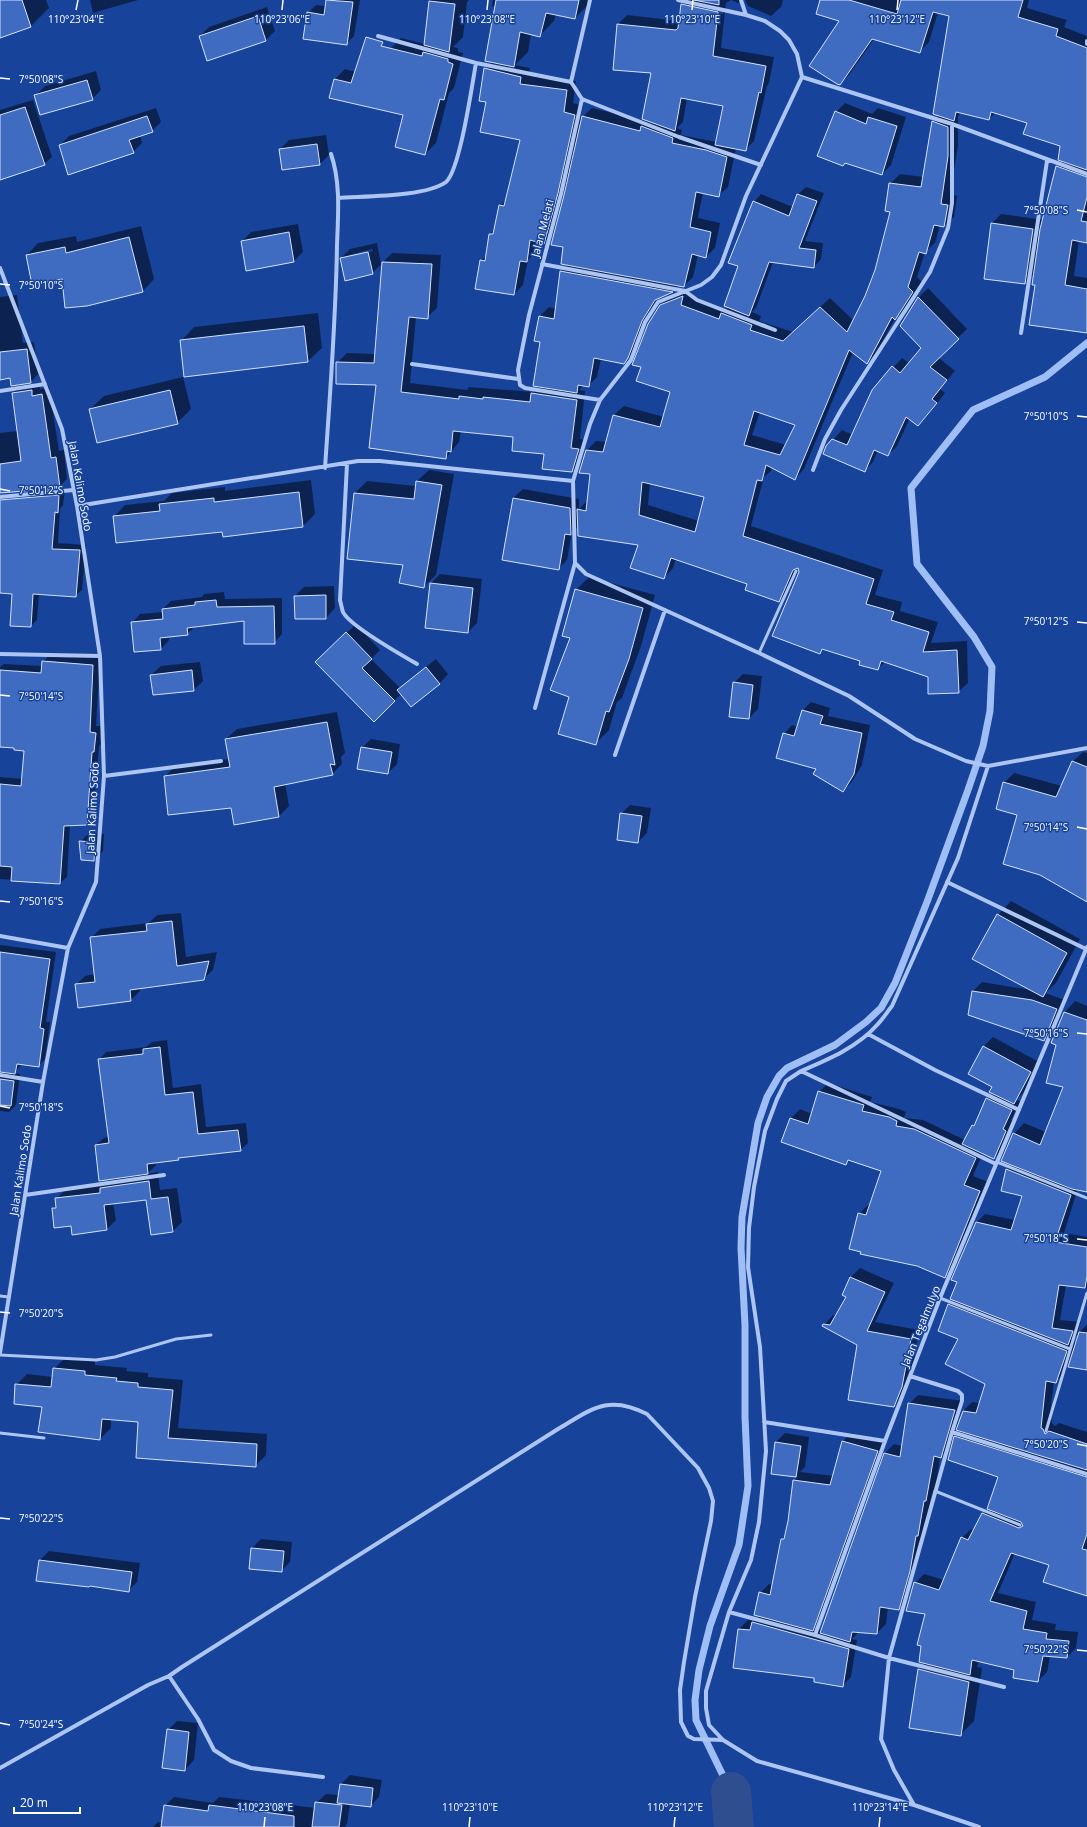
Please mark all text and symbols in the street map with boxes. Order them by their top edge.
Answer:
text: 110°23'04"E [48,12,104,26]
text: 110°23'06"E [254,12,310,26]
text: 110°23'08"E [459,12,515,26]
text: 110°23'10"E [664,12,720,26]
text: 110°23'12"E [869,12,925,26]
text: 7°50'08"S [19,72,63,86]
street label: Jalan Melati [527,197,557,260]
text: 7°50'08"S [1024,203,1068,217]
text: 7°50'10"S [19,278,63,292]
text: 7°50'10"S [1024,409,1068,423]
street label: Jalan Kalimo Sodo [65,439,96,533]
text: 7°50'12"S [19,483,63,497]
text: 7°50'12"S [1024,614,1068,628]
text: 7°50'14"S [19,689,63,703]
street label: Jalan Kalimo Sodo [82,761,102,855]
text: 7°50'14"S [1024,820,1068,834]
text: 7°50'16"S [19,894,63,908]
text: 7°50'16"S [1024,1026,1068,1040]
text: 7°50'18"S [19,1100,63,1114]
street label: Jalan Kalimo Sodo [5,1123,35,1217]
text: 7°50'18"S [1024,1231,1068,1245]
street label: Jalan Tegalmulyo [896,1283,943,1370]
text: 7°50'20"S [19,1306,63,1320]
text: 7°50'20"S [1024,1437,1068,1451]
text: 7°50'22"S [19,1511,63,1525]
text: 7°50'22"S [1024,1642,1068,1656]
text: 7°50'24"S [19,1717,63,1731]
scale bar [14,1789,80,1815]
text: 20 m [20,1794,48,1811]
text: 110°23'08"E [237,1800,293,1814]
text: 110°23'10"E [442,1800,498,1814]
text: 110°23'12"E [647,1800,703,1814]
text: 110°23'14"E [852,1800,908,1814]

